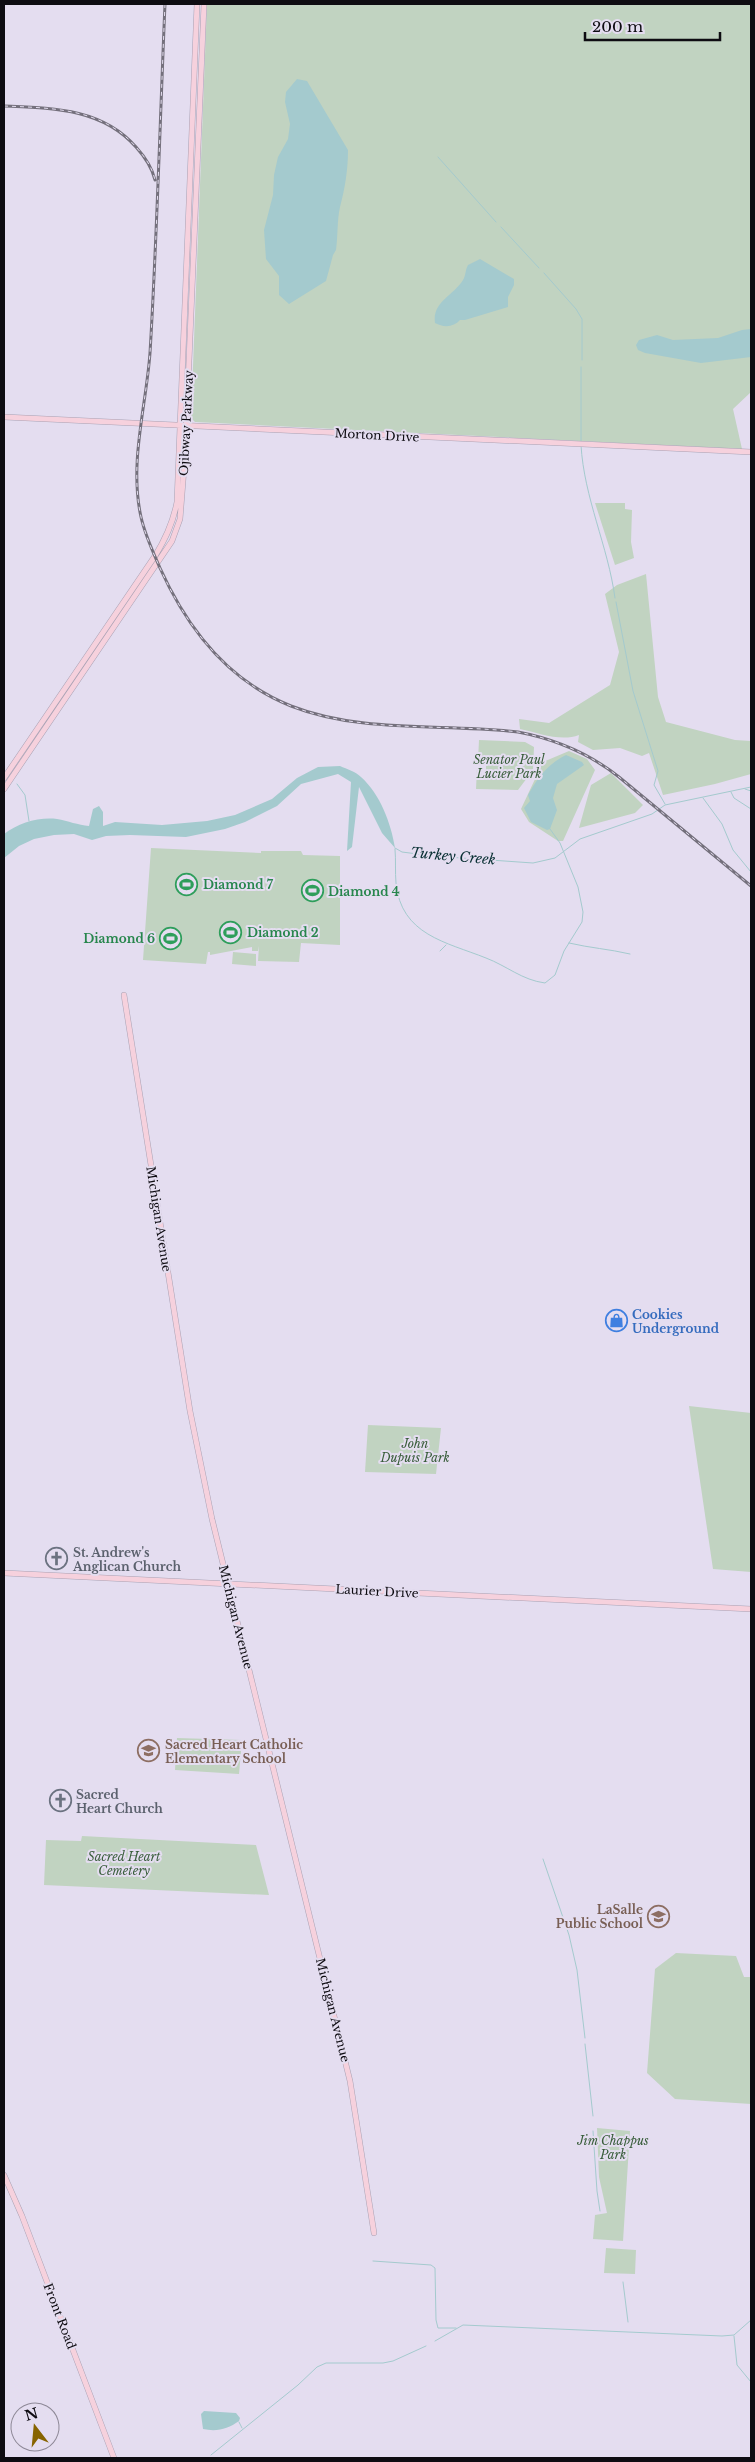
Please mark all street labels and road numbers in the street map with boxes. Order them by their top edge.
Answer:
street label: Ojibway Parkway [176,369,196,476]
street label: Morton Drive [334,425,420,445]
street label: Michigan Avenue [143,1165,175,1273]
street label: Michigan Avenue [216,1563,256,1671]
street label: Laurier Drive [335,1581,419,1601]
street label: Michigan Avenue [313,1956,353,2064]
street label: Front Road [41,2281,79,2351]

